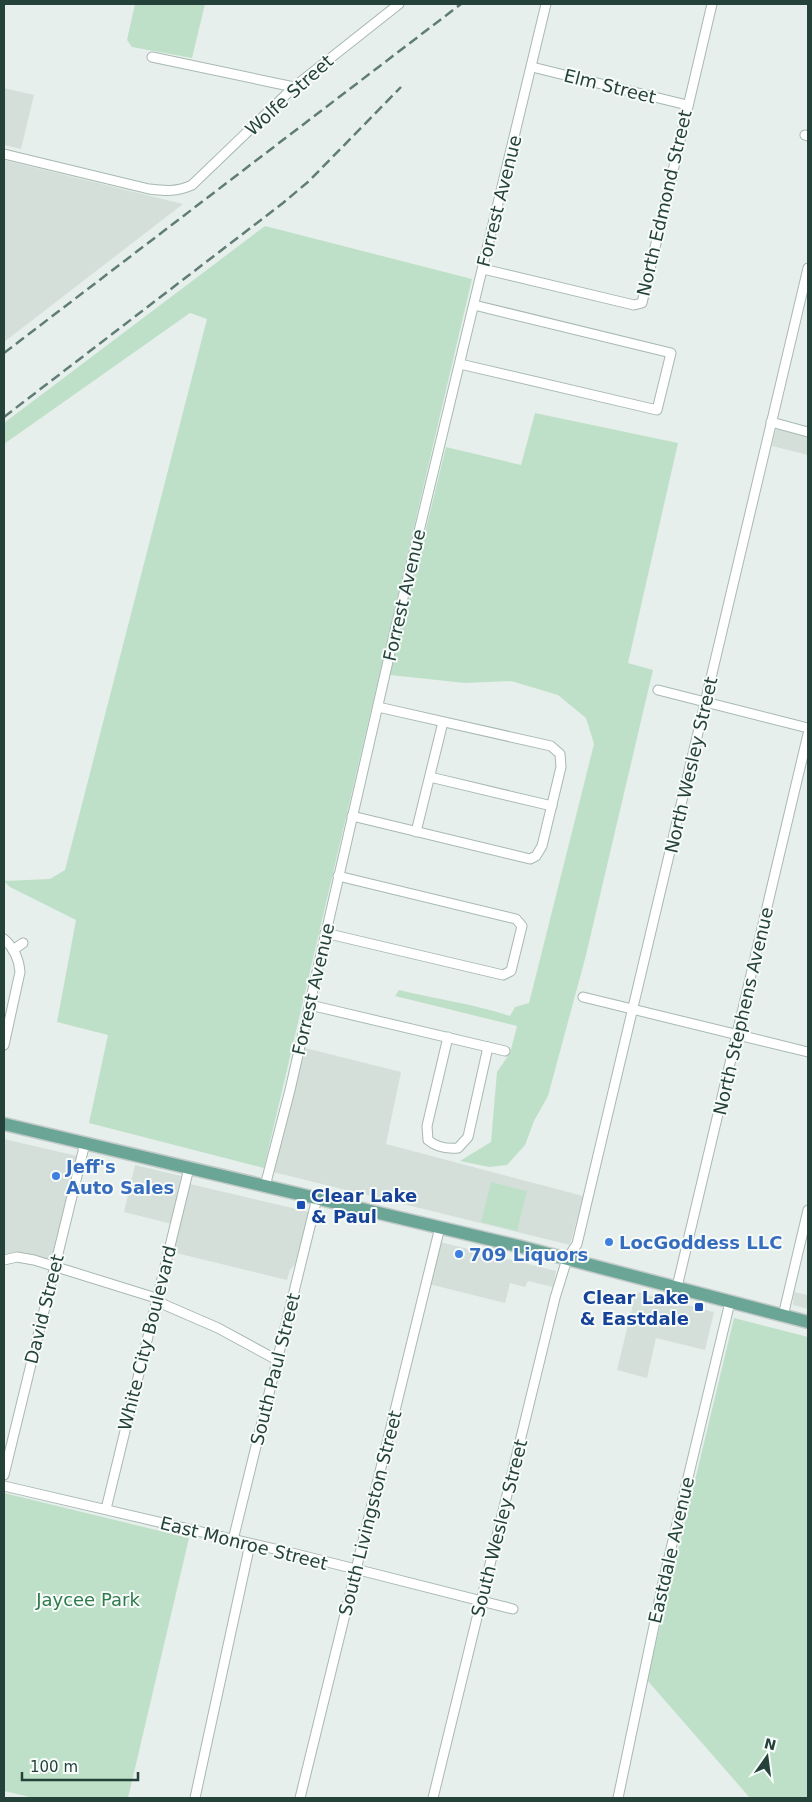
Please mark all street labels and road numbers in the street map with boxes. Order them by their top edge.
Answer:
street label: Wolfe Street [241,50,337,140]
street label: Elm Street [562,64,658,108]
street label: North Edmond Street [632,108,696,298]
street label: Forrest Avenue [472,133,526,269]
street label: Forrest Avenue [379,527,429,663]
street label: North Wesley Street [660,675,722,855]
street label: North Stephens Avenue [709,905,777,1117]
street label: Forrest Avenue [288,921,338,1057]
street label: White City Boulevard [114,1243,180,1433]
street label: David Street [20,1252,68,1366]
street label: South Paul Street [246,1291,304,1447]
street label: South Livingston Street [334,1408,406,1618]
street label: South Wesley Street [467,1437,531,1619]
street label: Eastdale Avenue [644,1475,698,1625]
street label: East Monroe Street [158,1512,330,1574]

